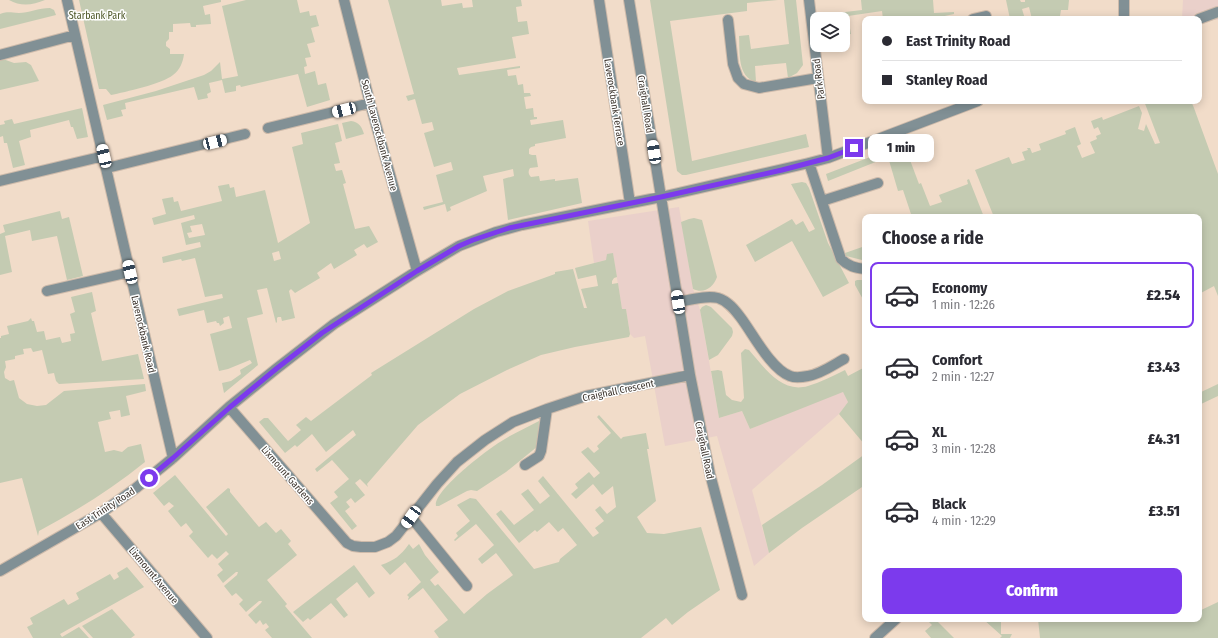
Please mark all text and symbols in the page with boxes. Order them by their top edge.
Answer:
park label: Starbank Park [69,10,126,22]
map controls [810,12,850,52]
button: layers [810,12,850,52]
text: East Trinity Road [906,32,1011,50]
street label: Laverockbank Terrace [601,58,627,147]
street label: Park Road [811,58,827,100]
text: Stanley Road [906,71,988,89]
street label: Craighall Road [634,74,656,134]
street label: South Laverockbank Avenue [358,78,400,192]
car [331,101,357,119]
car [202,133,228,151]
callout: 1 min [868,134,934,162]
car [646,139,662,165]
route end [845,139,863,157]
text: 1 min [887,140,915,155]
car [95,143,113,169]
text: Choose a ride [882,227,984,249]
car [121,259,139,285]
icon: car [884,277,920,313]
text: Economy [932,279,987,297]
text: £2.54 [1147,286,1180,304]
car [670,289,686,315]
street label: Laverockbank Road [128,294,158,374]
text: 1 min · 12:26 [932,297,995,312]
icon: car [884,349,920,385]
text: Comfort [932,351,983,369]
text: £3.43 [1147,358,1180,376]
text: 2 min · 12:27 [932,369,994,384]
street label: Craighall Crescent [581,377,656,404]
street label: Craighall Road [692,420,716,480]
icon: car [884,421,920,457]
text: XL [932,423,947,441]
text: £4.31 [1148,430,1180,448]
text: 3 min · 12:28 [932,441,996,456]
street label: Lixmount Gardens [258,444,316,508]
route start [140,469,158,487]
street label: East Trinity Road [74,485,137,532]
icon: car [884,493,920,529]
text: Black [932,495,966,513]
text: £3.51 [1149,502,1180,520]
car [399,504,423,530]
text: 4 min · 12:29 [932,513,996,528]
street label: Lixmount Avenue [126,545,181,607]
button: Confirm [882,568,1182,614]

